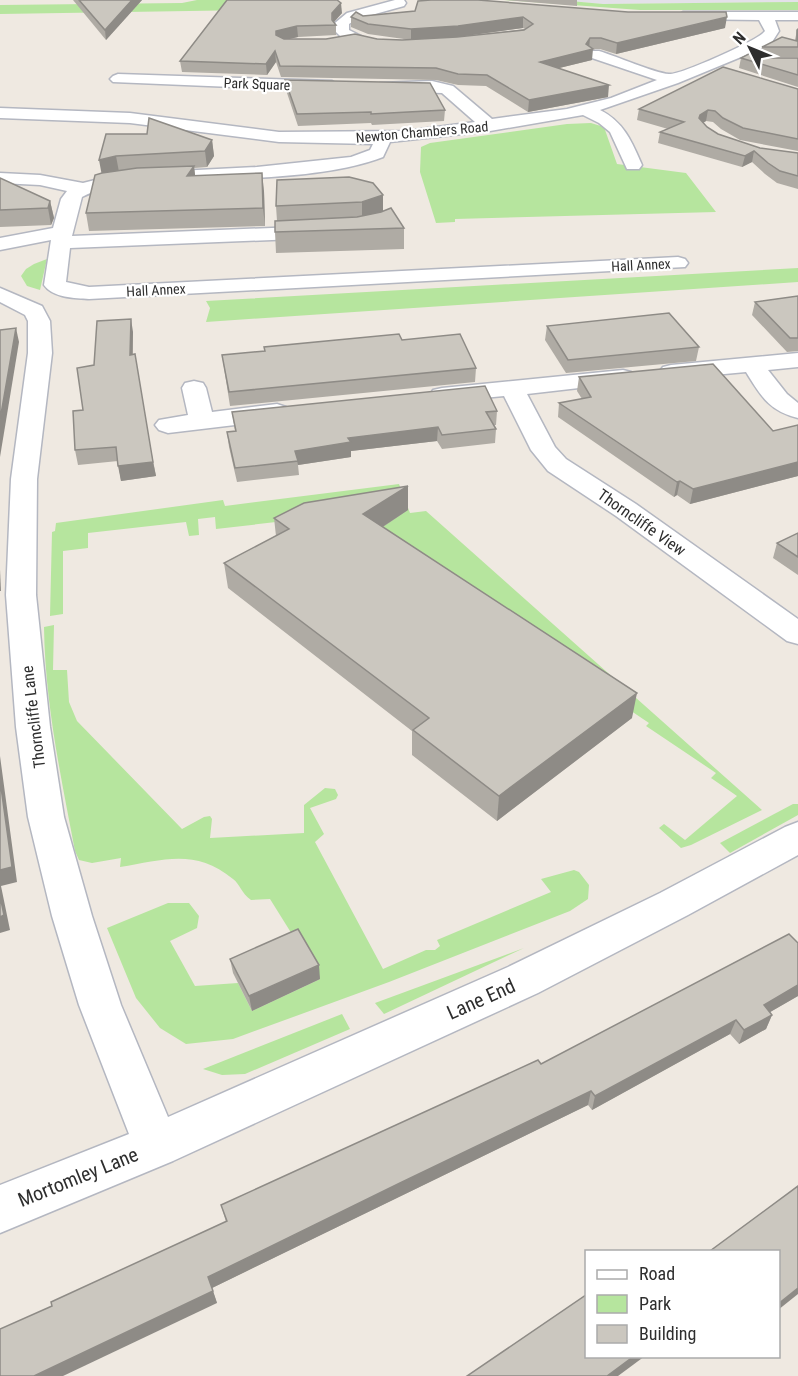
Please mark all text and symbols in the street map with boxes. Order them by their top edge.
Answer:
north arrow [720,18,780,78]
text: N [729,28,750,48]
street label: Park Square [223,75,291,93]
street label: Newton Chambers Road [355,118,489,146]
street label: Hall Annex [611,255,671,275]
street label: Hall Annex [126,280,186,300]
street label: Thorncliffe View [594,485,689,560]
street label: Thorncliffe Lane [18,665,49,769]
street label: Lane End [443,973,519,1025]
street label: Mortomley Lane [14,1142,142,1212]
legend [585,1250,780,1358]
text: Road [639,1263,675,1284]
text: Park [639,1293,671,1314]
text: Building [639,1323,696,1344]

